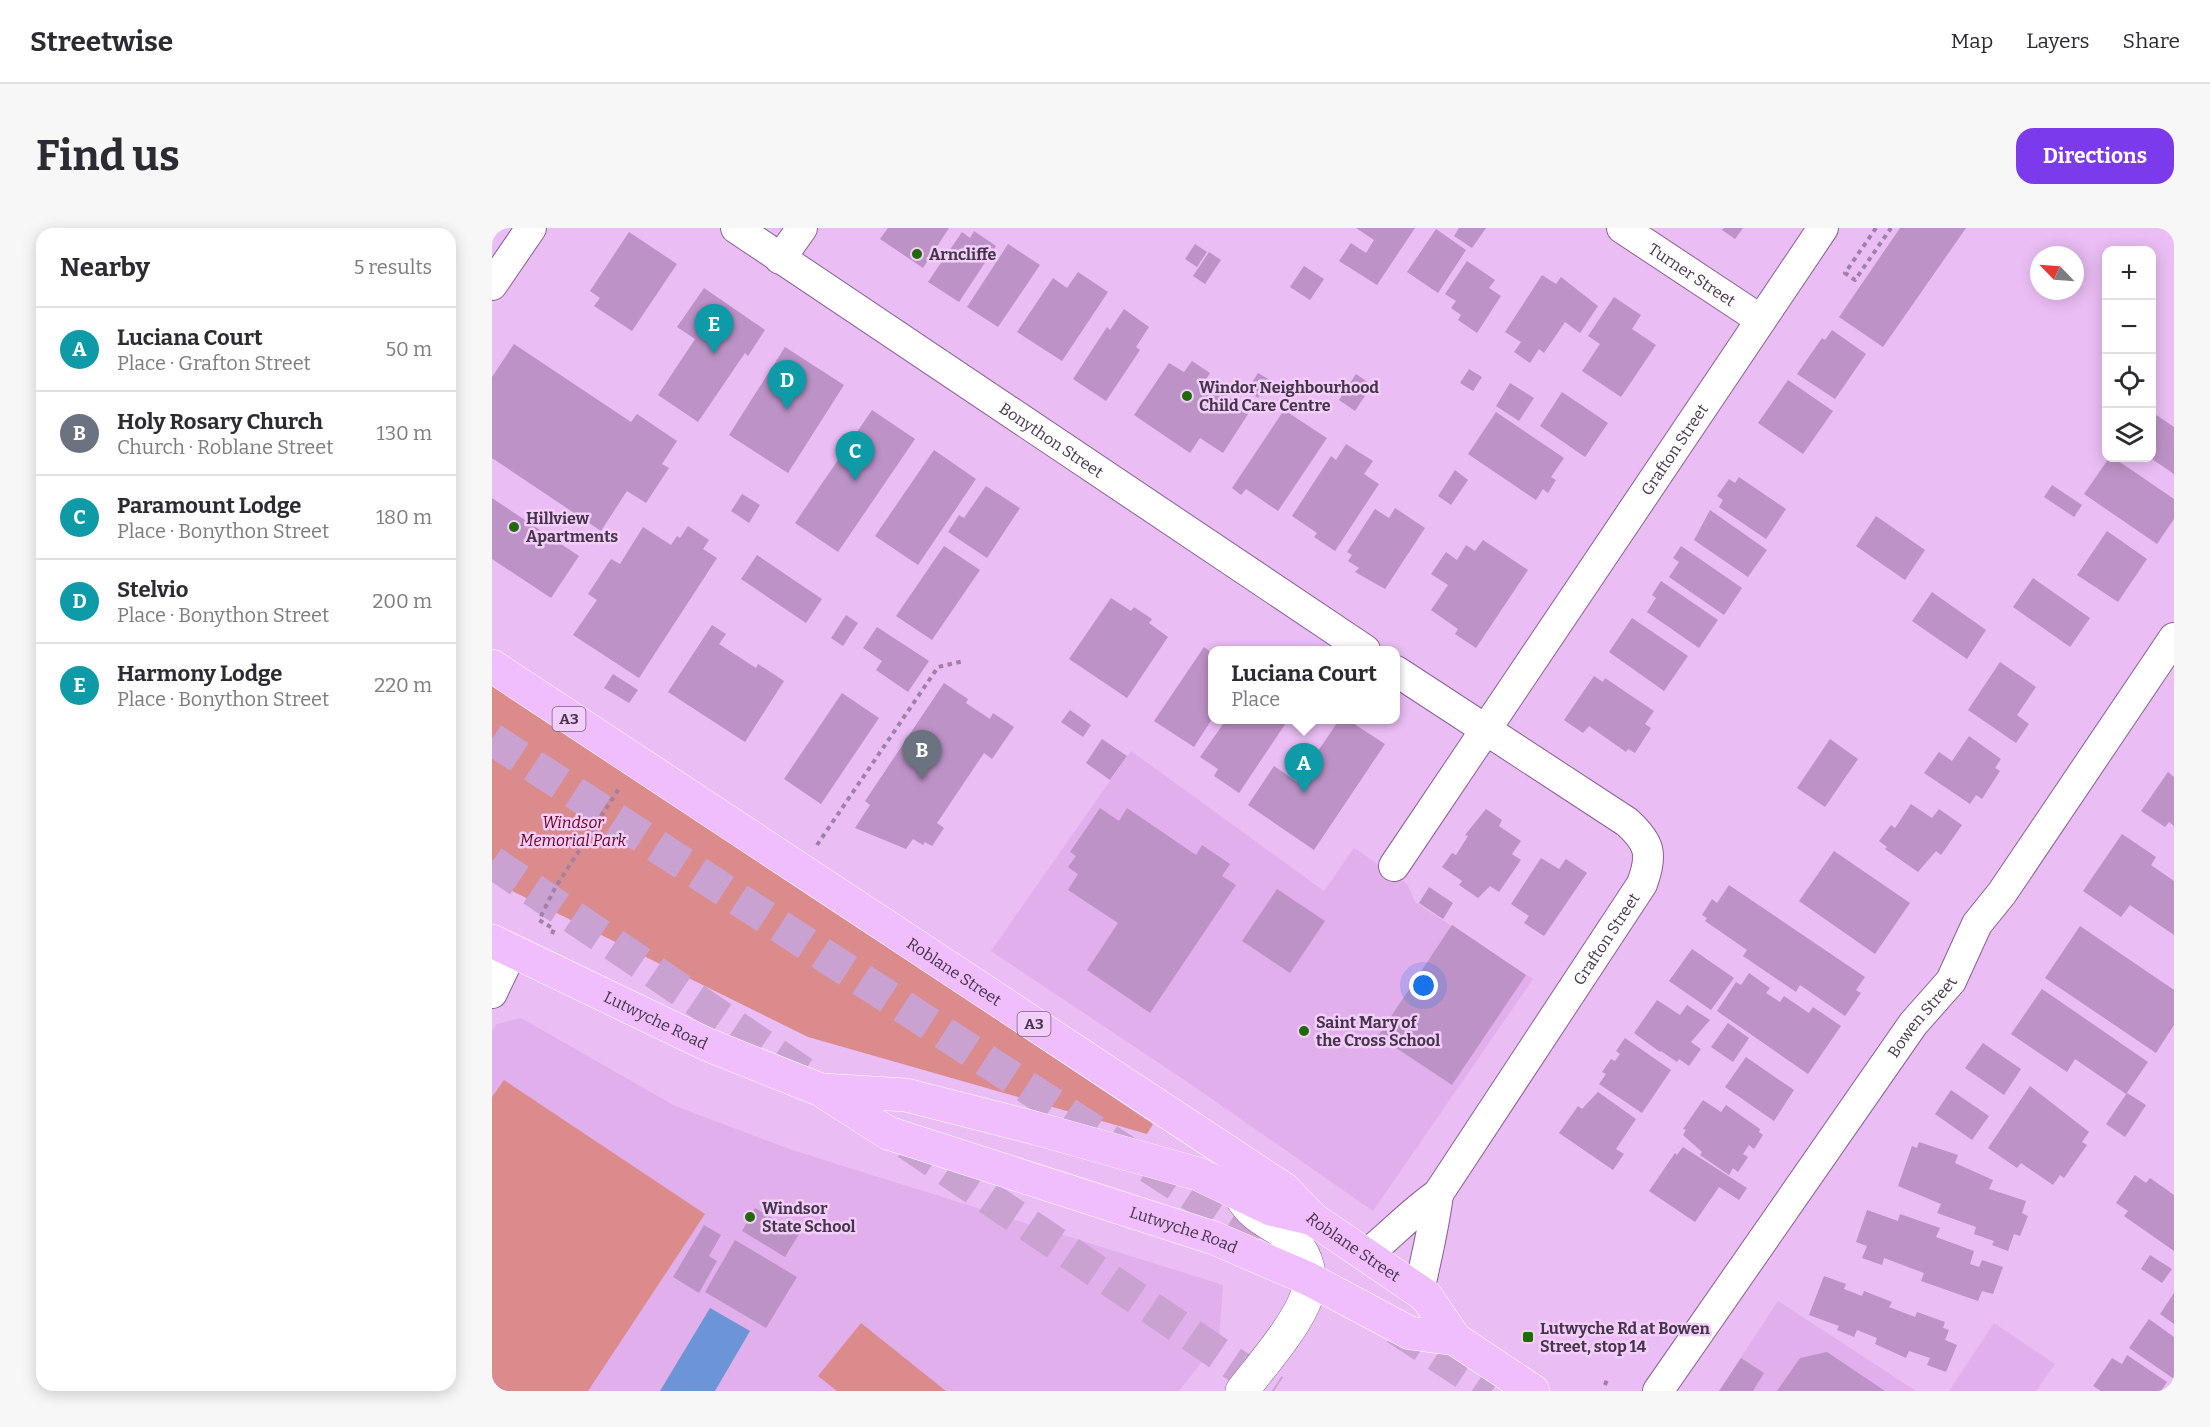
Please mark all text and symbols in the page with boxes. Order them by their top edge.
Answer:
text: Streetwise [30,25,173,58]
text: Map [1951,28,1993,54]
text: Layers [2026,28,2090,54]
text: Share [2123,28,2180,54]
button: Directions [2016,128,2174,184]
text: Find us [36,131,180,181]
street label: Turner Street [1645,239,1739,310]
place label: Arncliffe [929,245,997,264]
north arrow [2030,246,2084,300]
map controls [2102,246,2156,462]
button: + [2102,246,2156,300]
marker: Arncliffe [910,247,924,261]
text: Nearby [60,252,150,283]
text: 5 results [354,255,432,279]
button: − [2102,300,2156,354]
pin: E [694,304,734,354]
text: Luciana Court [117,324,263,351]
text: A [72,337,87,361]
text: 50 m [385,337,432,361]
text: Place · Grafton Street [117,351,311,375]
button: locate [2102,354,2156,408]
pin: D [768,360,806,410]
place label: Windor Neighbourhood Child Care Centre [1199,378,1379,415]
marker: Windor Neighbourhood Child Care Centre [1180,389,1194,403]
street label: Bonython Street [996,398,1107,481]
street label: Grafton Street [1637,400,1712,499]
text: Holy Rosary Church [117,408,323,435]
button: layers [2102,408,2156,462]
text: B [73,421,86,445]
text: 130 m [377,421,432,445]
pin: C [836,432,874,481]
text: Church · Roblane Street [117,435,333,459]
text: Paramount Lodge [117,492,301,519]
text: C [73,505,86,529]
text: 180 m [376,505,432,529]
place label: Hillview Apartments [526,509,618,546]
text: Place · Bonython Street [117,519,329,543]
marker: Hillview Apartments [507,520,521,534]
text: Stelvio [117,576,189,603]
text: D [72,589,87,613]
text: 200 m [372,589,432,613]
text: Place · Bonython Street [117,603,329,627]
popup [1208,646,1400,724]
text: Harmony Lodge [117,660,282,687]
text: Luciana Court [1231,660,1377,687]
text: E [73,673,86,697]
text: 220 m [374,673,432,697]
text: Place · Bonython Street [117,687,329,711]
text: Place [1231,687,1280,711]
road number: A3 [552,707,586,731]
pin: B [902,730,942,780]
pin: A [1284,744,1324,793]
park label: Windsor Memorial Park [520,813,626,850]
street label: Grafton Street [1569,889,1643,988]
street label: Roblane Street [904,933,1005,1009]
your location [1409,971,1438,1000]
street label: Bowen Street [1883,974,1961,1061]
street label: Lutwyche Road [601,987,711,1053]
road number: A3 [1018,1012,1050,1036]
place label: Saint Mary of the Cross School [1316,1013,1440,1050]
marker: Saint Mary of the Cross School [1297,1024,1311,1038]
place label: Windsor State School [762,1199,856,1236]
street label: Lutwyche Road [1127,1202,1241,1257]
street label: Roblane Street [1302,1209,1404,1285]
marker: Windsor State School [743,1210,757,1224]
place label: Lutwyche Rd at Bowen Street, stop 14 [1540,1319,1710,1356]
marker: Lutwyche Rd at Bowen Street, stop 14 [1521,1330,1535,1344]

